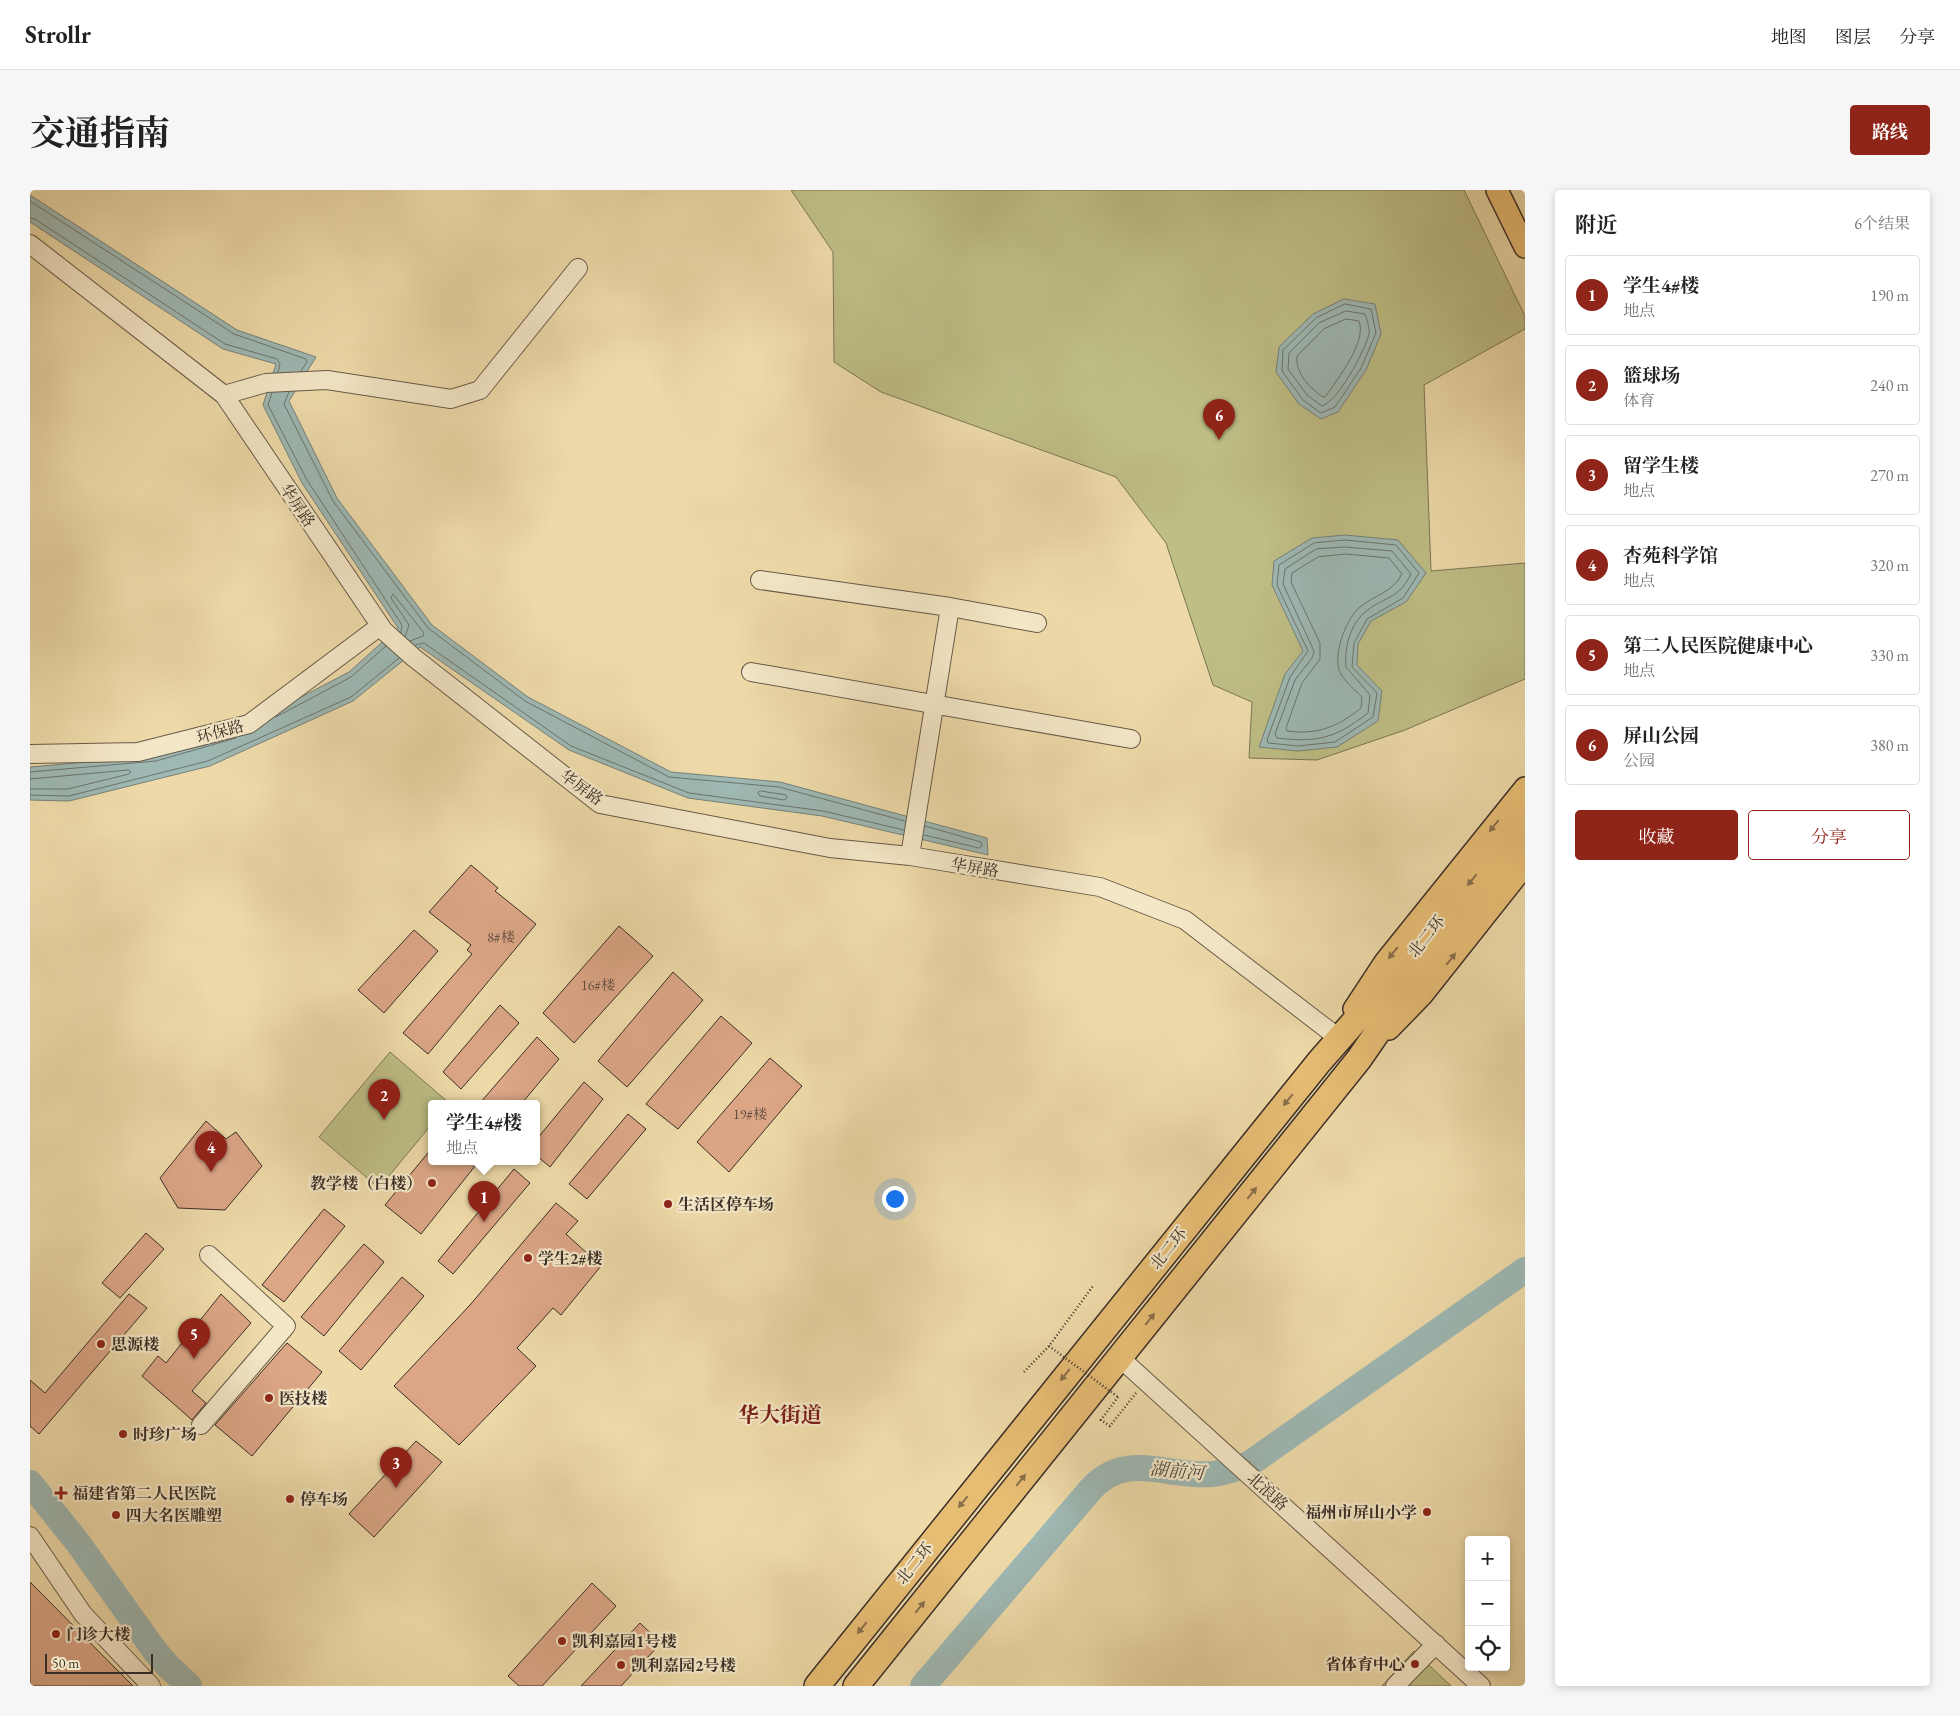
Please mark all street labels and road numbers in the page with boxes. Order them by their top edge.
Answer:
street label: 华屏路 [275,480,320,531]
street label: 环保路 [194,715,246,748]
street label: 华屏路 [556,765,607,810]
street label: 华屏路 [950,853,1000,882]
street label: 北二环 [1403,911,1450,962]
street label: 北二环 [1145,1223,1192,1274]
street label: 北浪路 [1243,1468,1293,1515]
street label: 北二环 [891,1538,938,1589]

